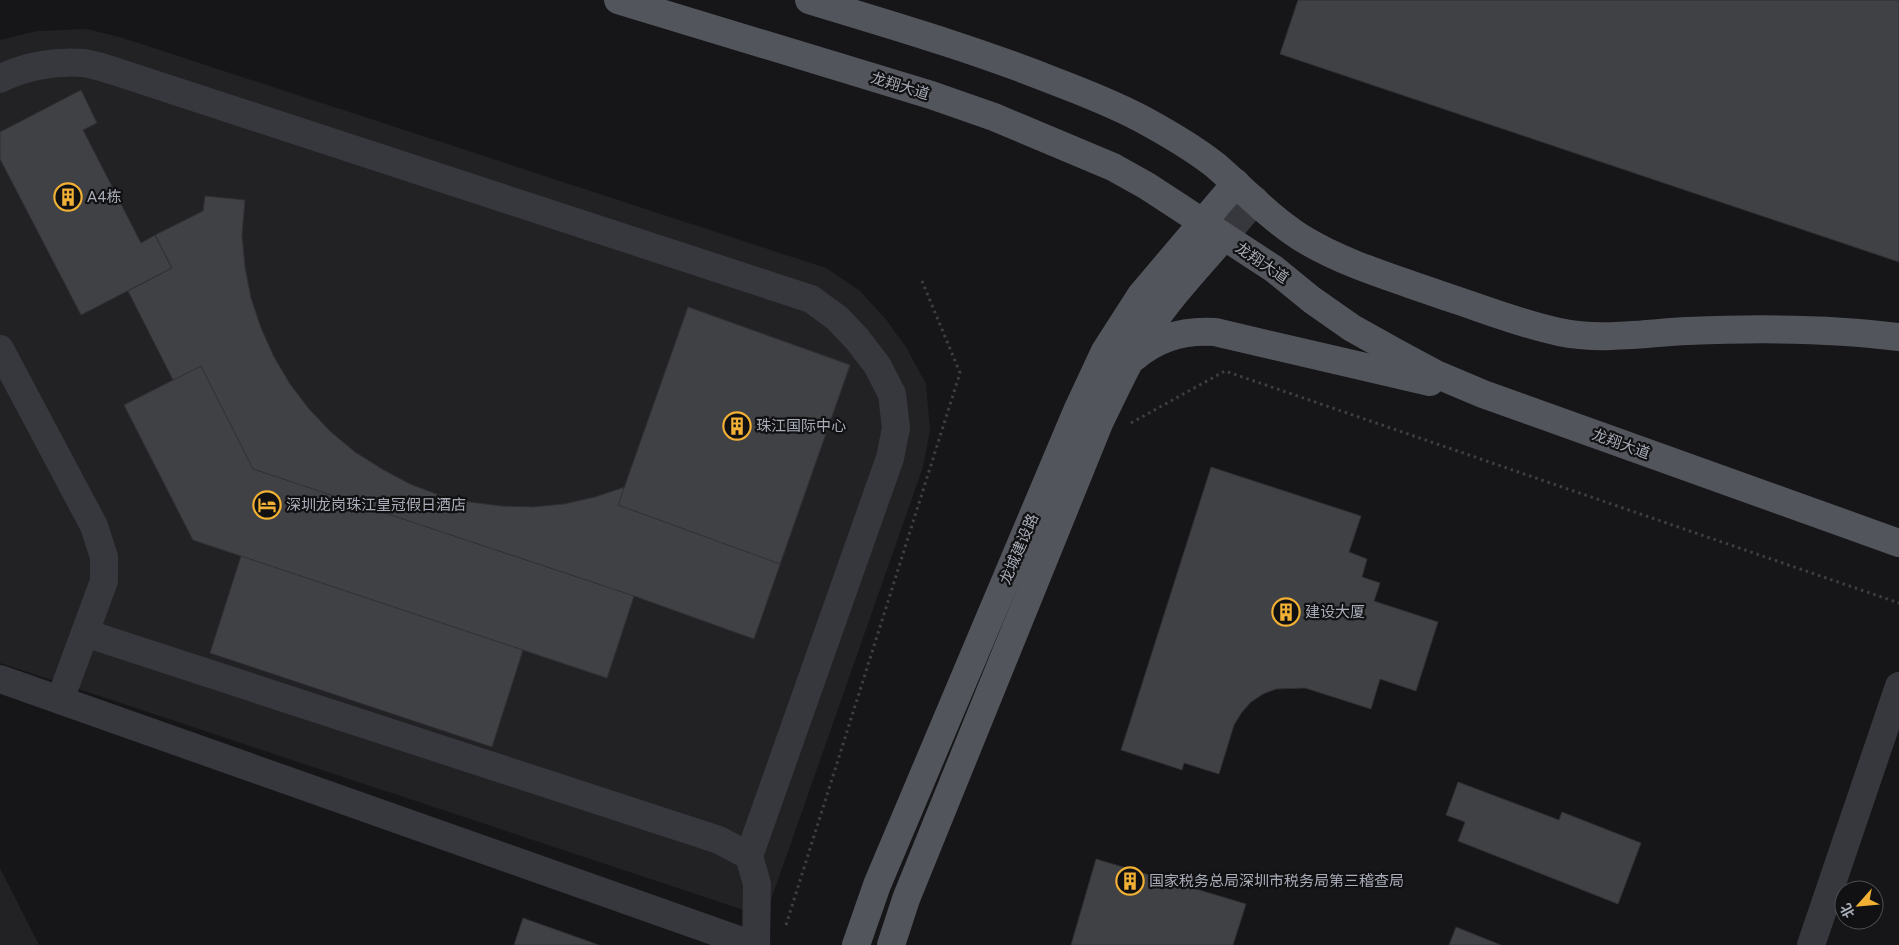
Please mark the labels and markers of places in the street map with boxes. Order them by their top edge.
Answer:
building icon: A4栋 [53,182,83,212]
place label: A4栋 [87,188,121,206]
building icon: 珠江国际中心 [722,411,752,441]
place label: 珠江国际中心 [756,417,846,435]
hotel icon: 深圳龙岗珠江皇冠假日酒店 [252,490,282,520]
place label: 深圳龙岗珠江皇冠假日酒店 [286,496,466,514]
building icon: 建设大厦 [1271,597,1301,627]
place label: 建设大厦 [1305,603,1365,621]
building icon: 国家税务总局深圳市税务局第三稽查局 [1115,866,1145,896]
place label: 国家税务总局深圳市税务局第三稽查局 [1149,872,1404,890]

